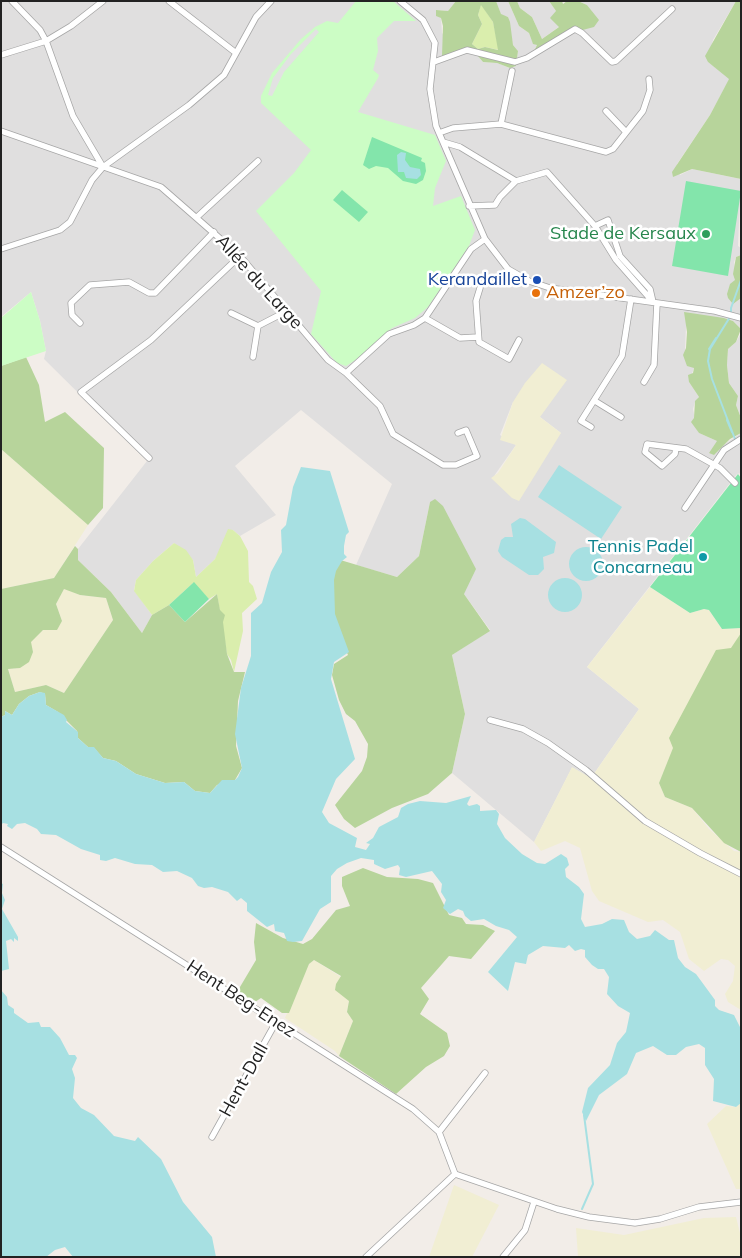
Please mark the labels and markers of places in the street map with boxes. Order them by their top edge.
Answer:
place label: Stade de Kersaux [550,223,696,245]
marker: Stade de Kersaux [700,228,712,240]
place label: Kerandaillet [428,269,527,291]
marker: Kerandaillet [531,274,543,286]
place label: Amzer’zo [546,282,625,304]
marker: Amzer’zo [530,287,542,299]
place label: Tennis Padel Concarneau [588,536,693,578]
marker: Tennis Padel Concarneau [697,551,709,563]

